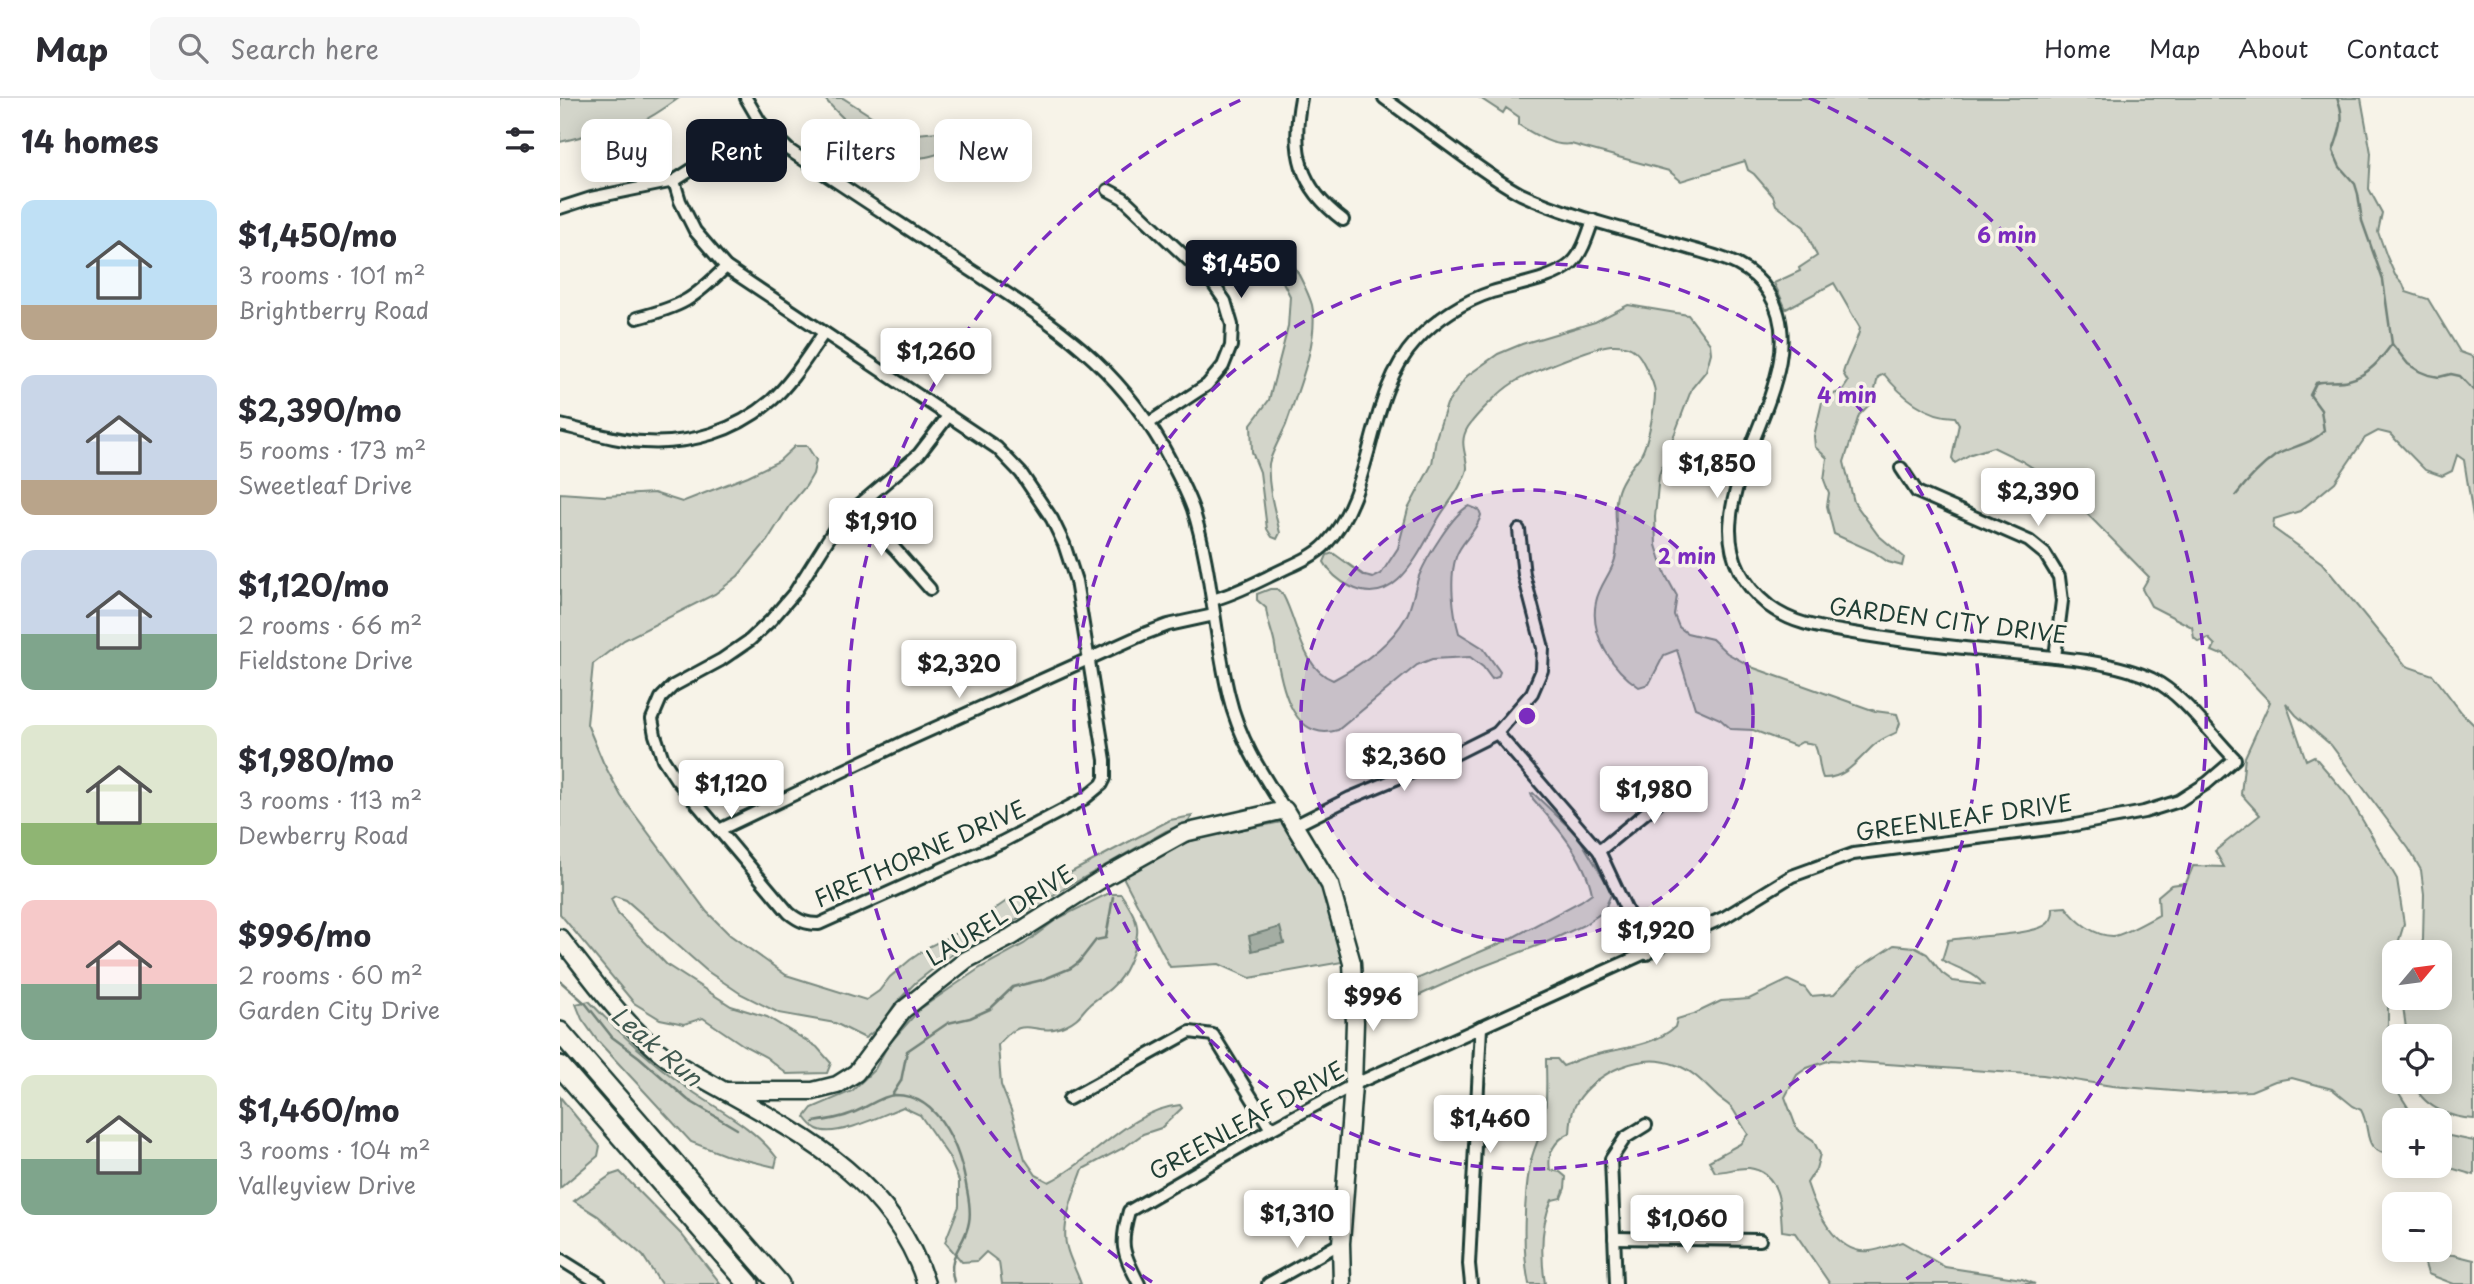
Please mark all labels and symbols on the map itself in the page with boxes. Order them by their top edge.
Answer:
text: 6 min [1977,218,2037,250]
pin: $1,450 [1184,240,1298,300]
pin: $1,260 [879,328,993,388]
text: 4 min [1817,378,1877,410]
pin: $1,850 [1660,440,1774,500]
pin: $2,390 [1981,468,2095,528]
pin: $1,910 [824,498,938,558]
text: 2 min [1658,539,1716,571]
street label: GARDEN CITY DRIVE [1827,588,2069,651]
pin: $2,320 [902,640,1016,700]
centre of rings [1515,704,1539,728]
pin: $2,360 [1347,734,1461,793]
pin: $1,120 [674,760,788,820]
pin: $1,980 [1597,766,1711,826]
street label: GREENLEAF DRIVE [1853,784,2074,849]
street label: FIRETHORNE DRIVE [808,790,1031,915]
street label: LAUREL DRIVE [919,855,1080,974]
pin: $1,920 [1599,908,1713,967]
north arrow [2382,940,2452,1010]
pin: $996 [1332,974,1414,1033]
water label: Leak Run [604,997,712,1095]
street label: GREENLEAF DRIVE [1142,1051,1350,1188]
pin: $1,460 [1433,1096,1547,1155]
pin: $1,310 [1240,1190,1354,1250]
pin: $1,060 [1630,1196,1744,1255]

